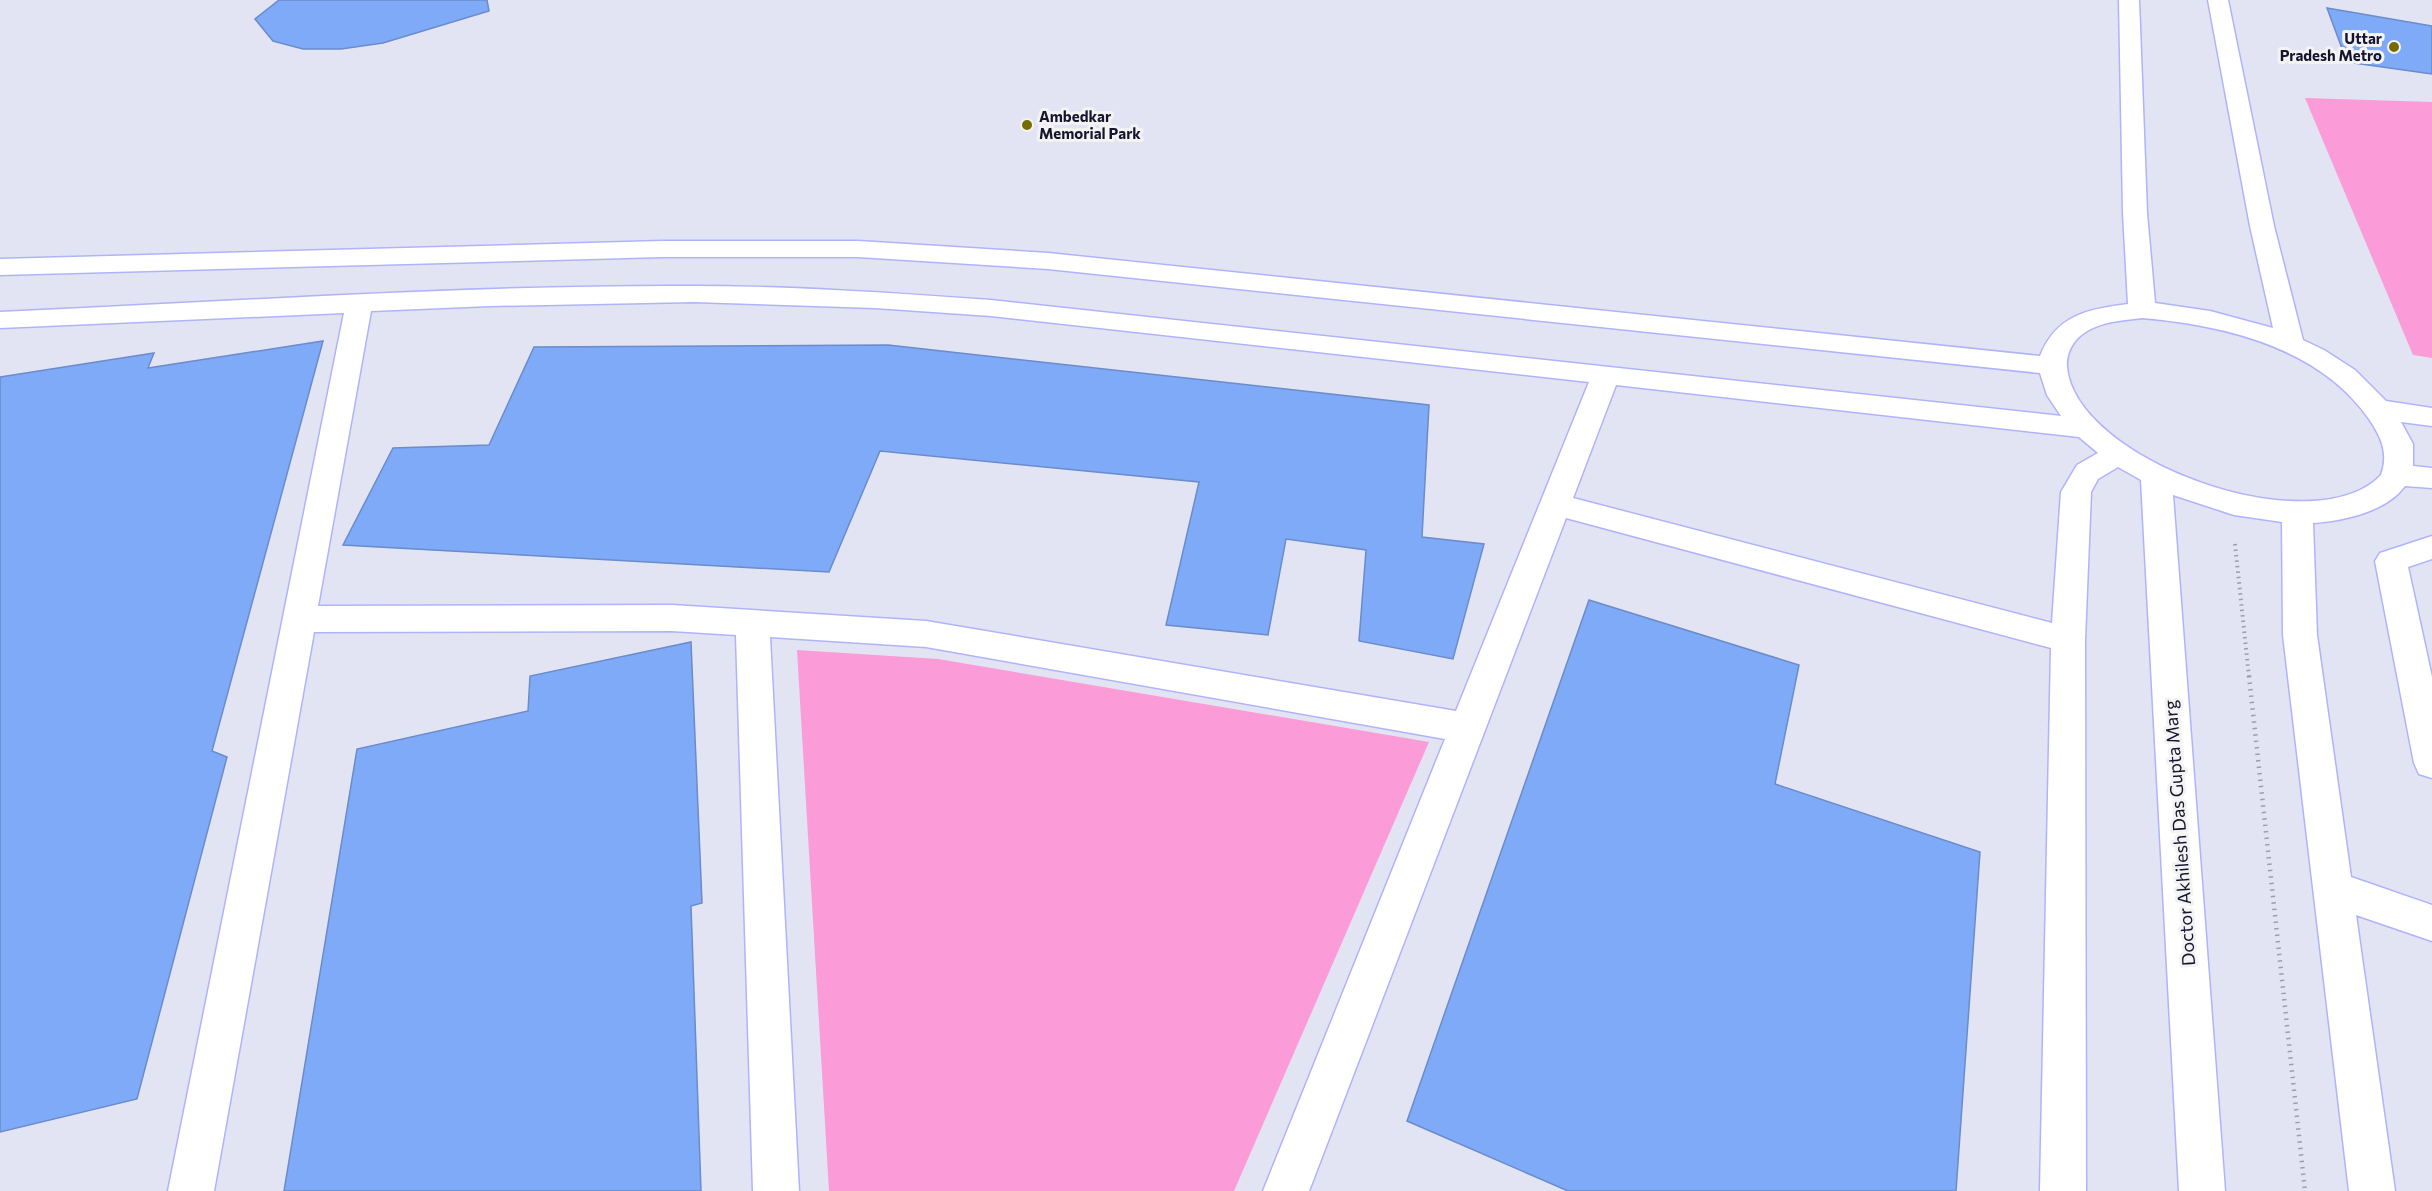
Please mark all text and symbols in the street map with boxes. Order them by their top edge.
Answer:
place label: Uttar Pradesh Metro [2280,29,2382,64]
marker: Uttar Pradesh Metro [2387,40,2401,54]
place label: Ambedkar Memorial Park [1039,107,1141,142]
marker: Ambedkar Memorial Park [1020,118,1034,132]
street label: Doctor Akhilesh Das Gupta Marg [2159,699,2199,967]

